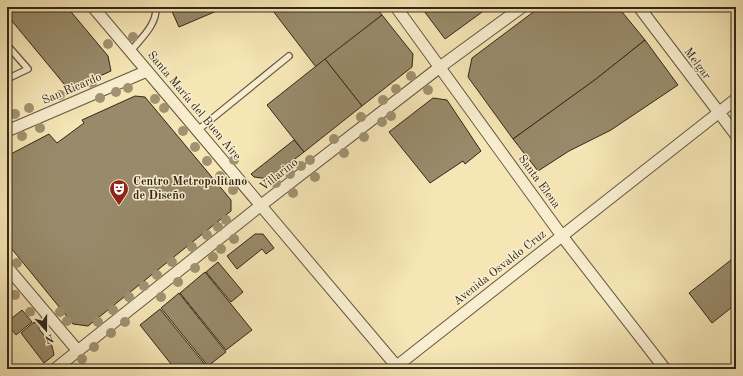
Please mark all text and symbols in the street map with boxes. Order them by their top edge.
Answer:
street label: Melgar [681,46,713,82]
street label: Santa María del Buen Aire [145,49,243,163]
street label: San Ricardo [41,71,104,107]
street label: Santa Elena [516,153,562,211]
street label: Villarino [258,156,300,194]
place label: Centro Metropolitano de Diseño [133,176,247,202]
theatre icon: Centro Metropolitano de Diseño [108,178,130,206]
street label: Avenida Osvaldo Cruz [451,228,549,308]
north arrow [26,310,66,350]
text: N [43,331,55,345]

